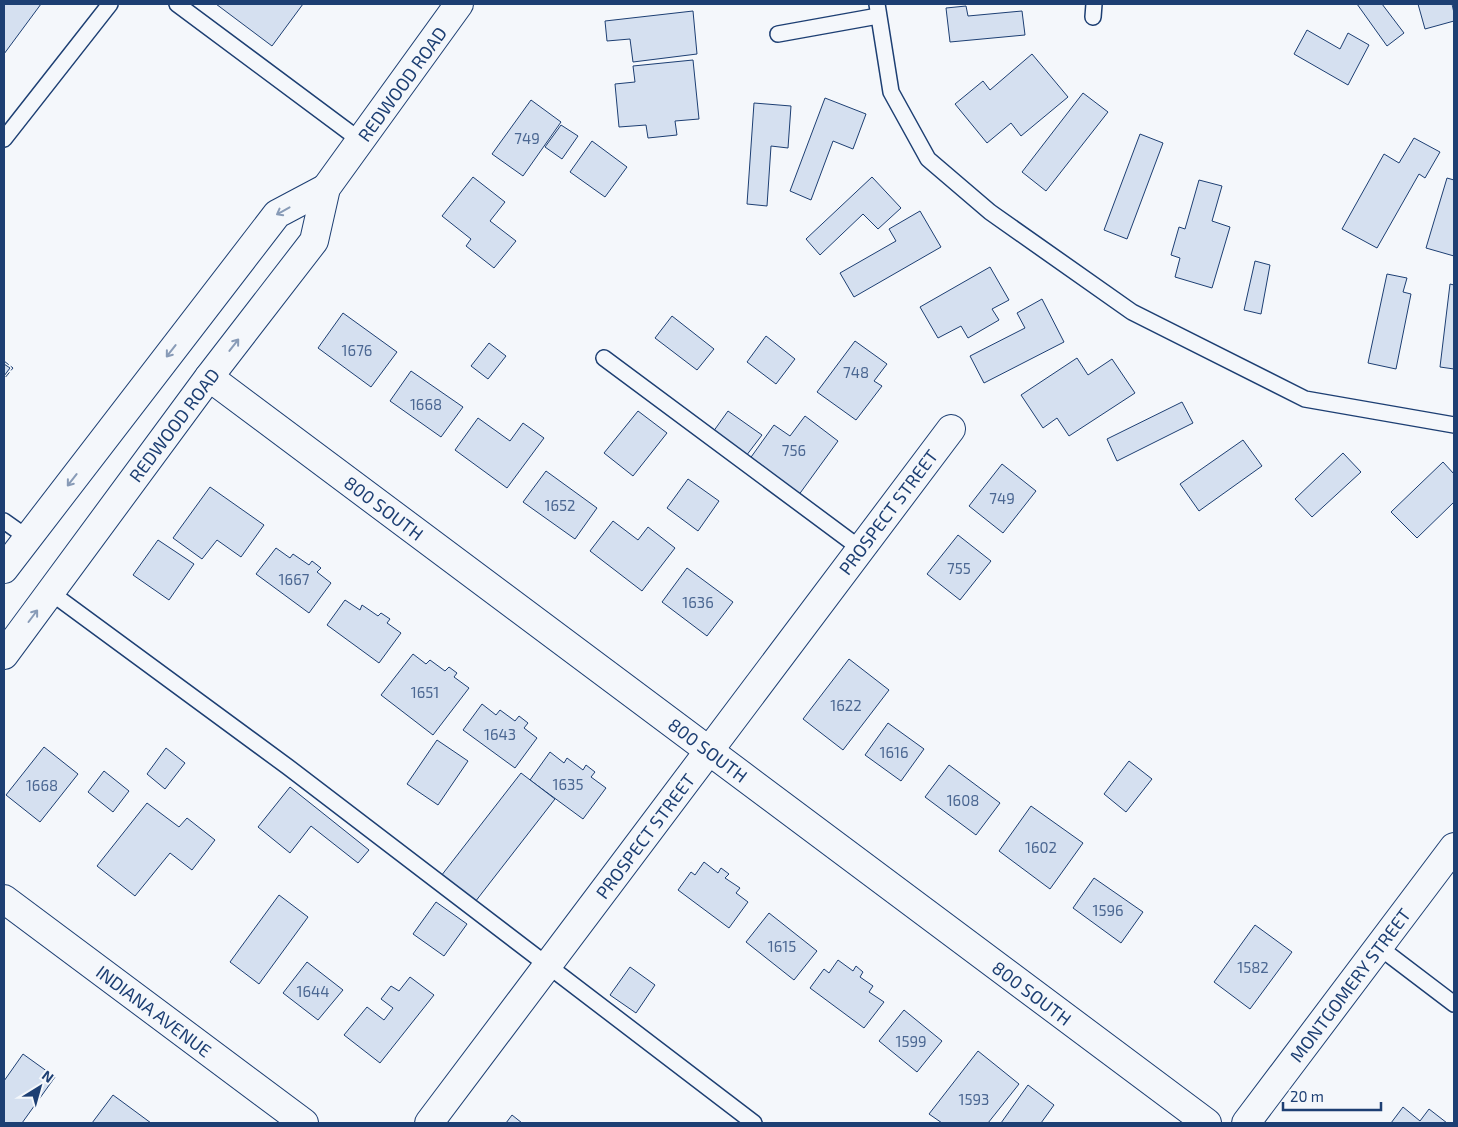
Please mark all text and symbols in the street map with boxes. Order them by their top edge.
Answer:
street label: REDWOOD ROAD [353,22,451,146]
house number: 749 [514,129,540,147]
one-way arrow [276,206,291,216]
one-way arrow [229,339,240,352]
house number: 1676 [342,341,372,359]
one-way arrow [166,344,177,357]
house number: 748 [843,363,869,381]
street label: REDWOOD ROAD [124,364,224,486]
house number: 1668 [410,395,442,413]
house number: 756 [782,441,806,459]
street label: PROSPECT STREET [834,445,943,579]
street label: 800 SOUTH [340,471,428,545]
one-way arrow [67,473,78,486]
house number: 749 [989,489,1015,507]
house number: 1652 [544,496,576,514]
house number: 755 [947,559,971,577]
house number: 1667 [279,570,310,588]
house number: 1636 [682,593,714,611]
one-way arrow [28,609,38,623]
house number: 1651 [411,683,439,701]
house number: 1622 [830,696,862,714]
street label: 800 SOUTH [664,713,752,787]
house number: 1643 [484,725,516,743]
house number: 1616 [879,743,909,761]
street label: PROSPECT STREET [591,769,700,903]
house number: 1635 [553,775,583,793]
house number: 1668 [26,776,58,794]
house number: 1608 [947,791,979,809]
house number: 1602 [1025,838,1057,856]
house number: 1596 [1092,901,1124,919]
street label: MONTGOMERY STREET [1285,903,1415,1066]
house number: 1615 [768,937,796,955]
street label: 800 SOUTH [988,956,1076,1030]
house number: 1582 [1237,958,1269,976]
street label: INDIANA AVENUE [92,960,216,1062]
house number: 1644 [296,982,330,1000]
house number: 1599 [895,1032,927,1050]
north arrow [15,1062,65,1112]
text: N [39,1066,57,1086]
scale bar [1283,1080,1380,1112]
text: 20 m [1290,1087,1324,1105]
house number: 1593 [959,1090,989,1108]

